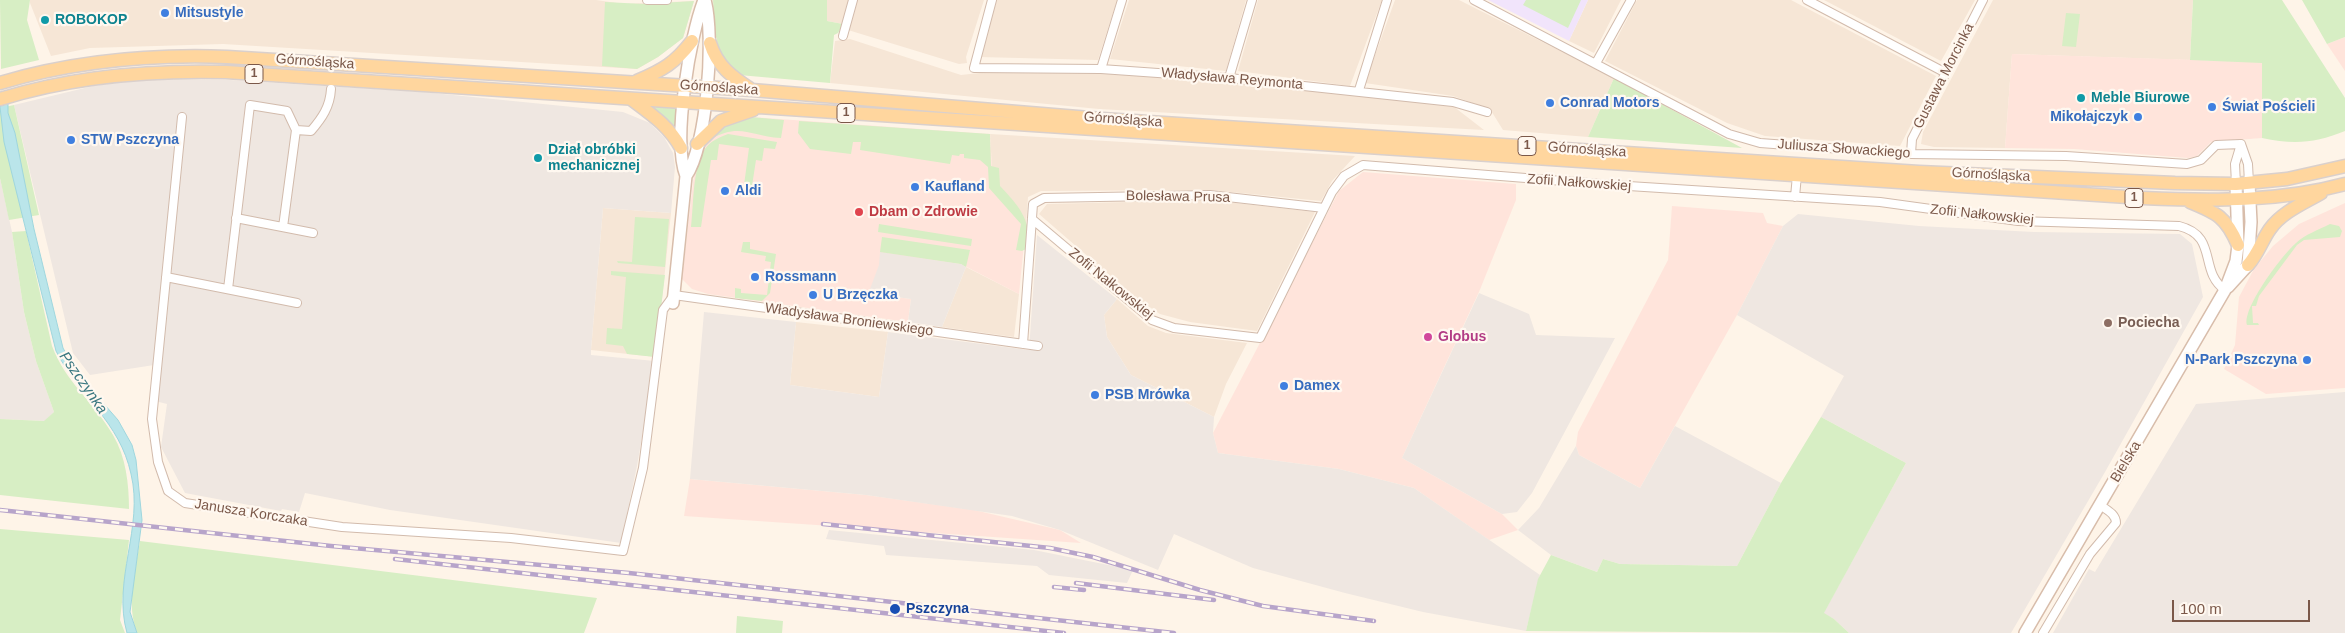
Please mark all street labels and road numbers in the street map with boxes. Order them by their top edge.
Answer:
street label: Gustawa Morcinka [1910,21,1978,131]
street label: Górnośląska [275,51,355,73]
road number: 1 [245,64,263,84]
street label: Władysława Reymonta [1160,64,1304,94]
street label: Górnośląska [679,77,759,99]
road number: 1 [837,104,855,122]
street label: Górnośląska [1083,109,1163,131]
road number: 1 [1518,136,1536,156]
street label: Juliusza Słowackiego [1777,136,1911,162]
street label: Górnośląska [1547,139,1627,161]
street label: Górnośląska [1951,165,2031,185]
street label: Zofii Nałkowskiej [1526,171,1632,195]
street label: Bolesława Prusa [1126,188,1230,206]
road number: 1 [2125,188,2143,208]
street label: Zofii Nałkowskiej [1929,201,2035,229]
street label: Zofii Nałkowskiej [1065,245,1157,323]
street label: Władysława Broniewskiego [764,300,934,340]
street label: Bielska [2107,438,2145,486]
street label: Janusza Korczaka [193,496,309,530]

